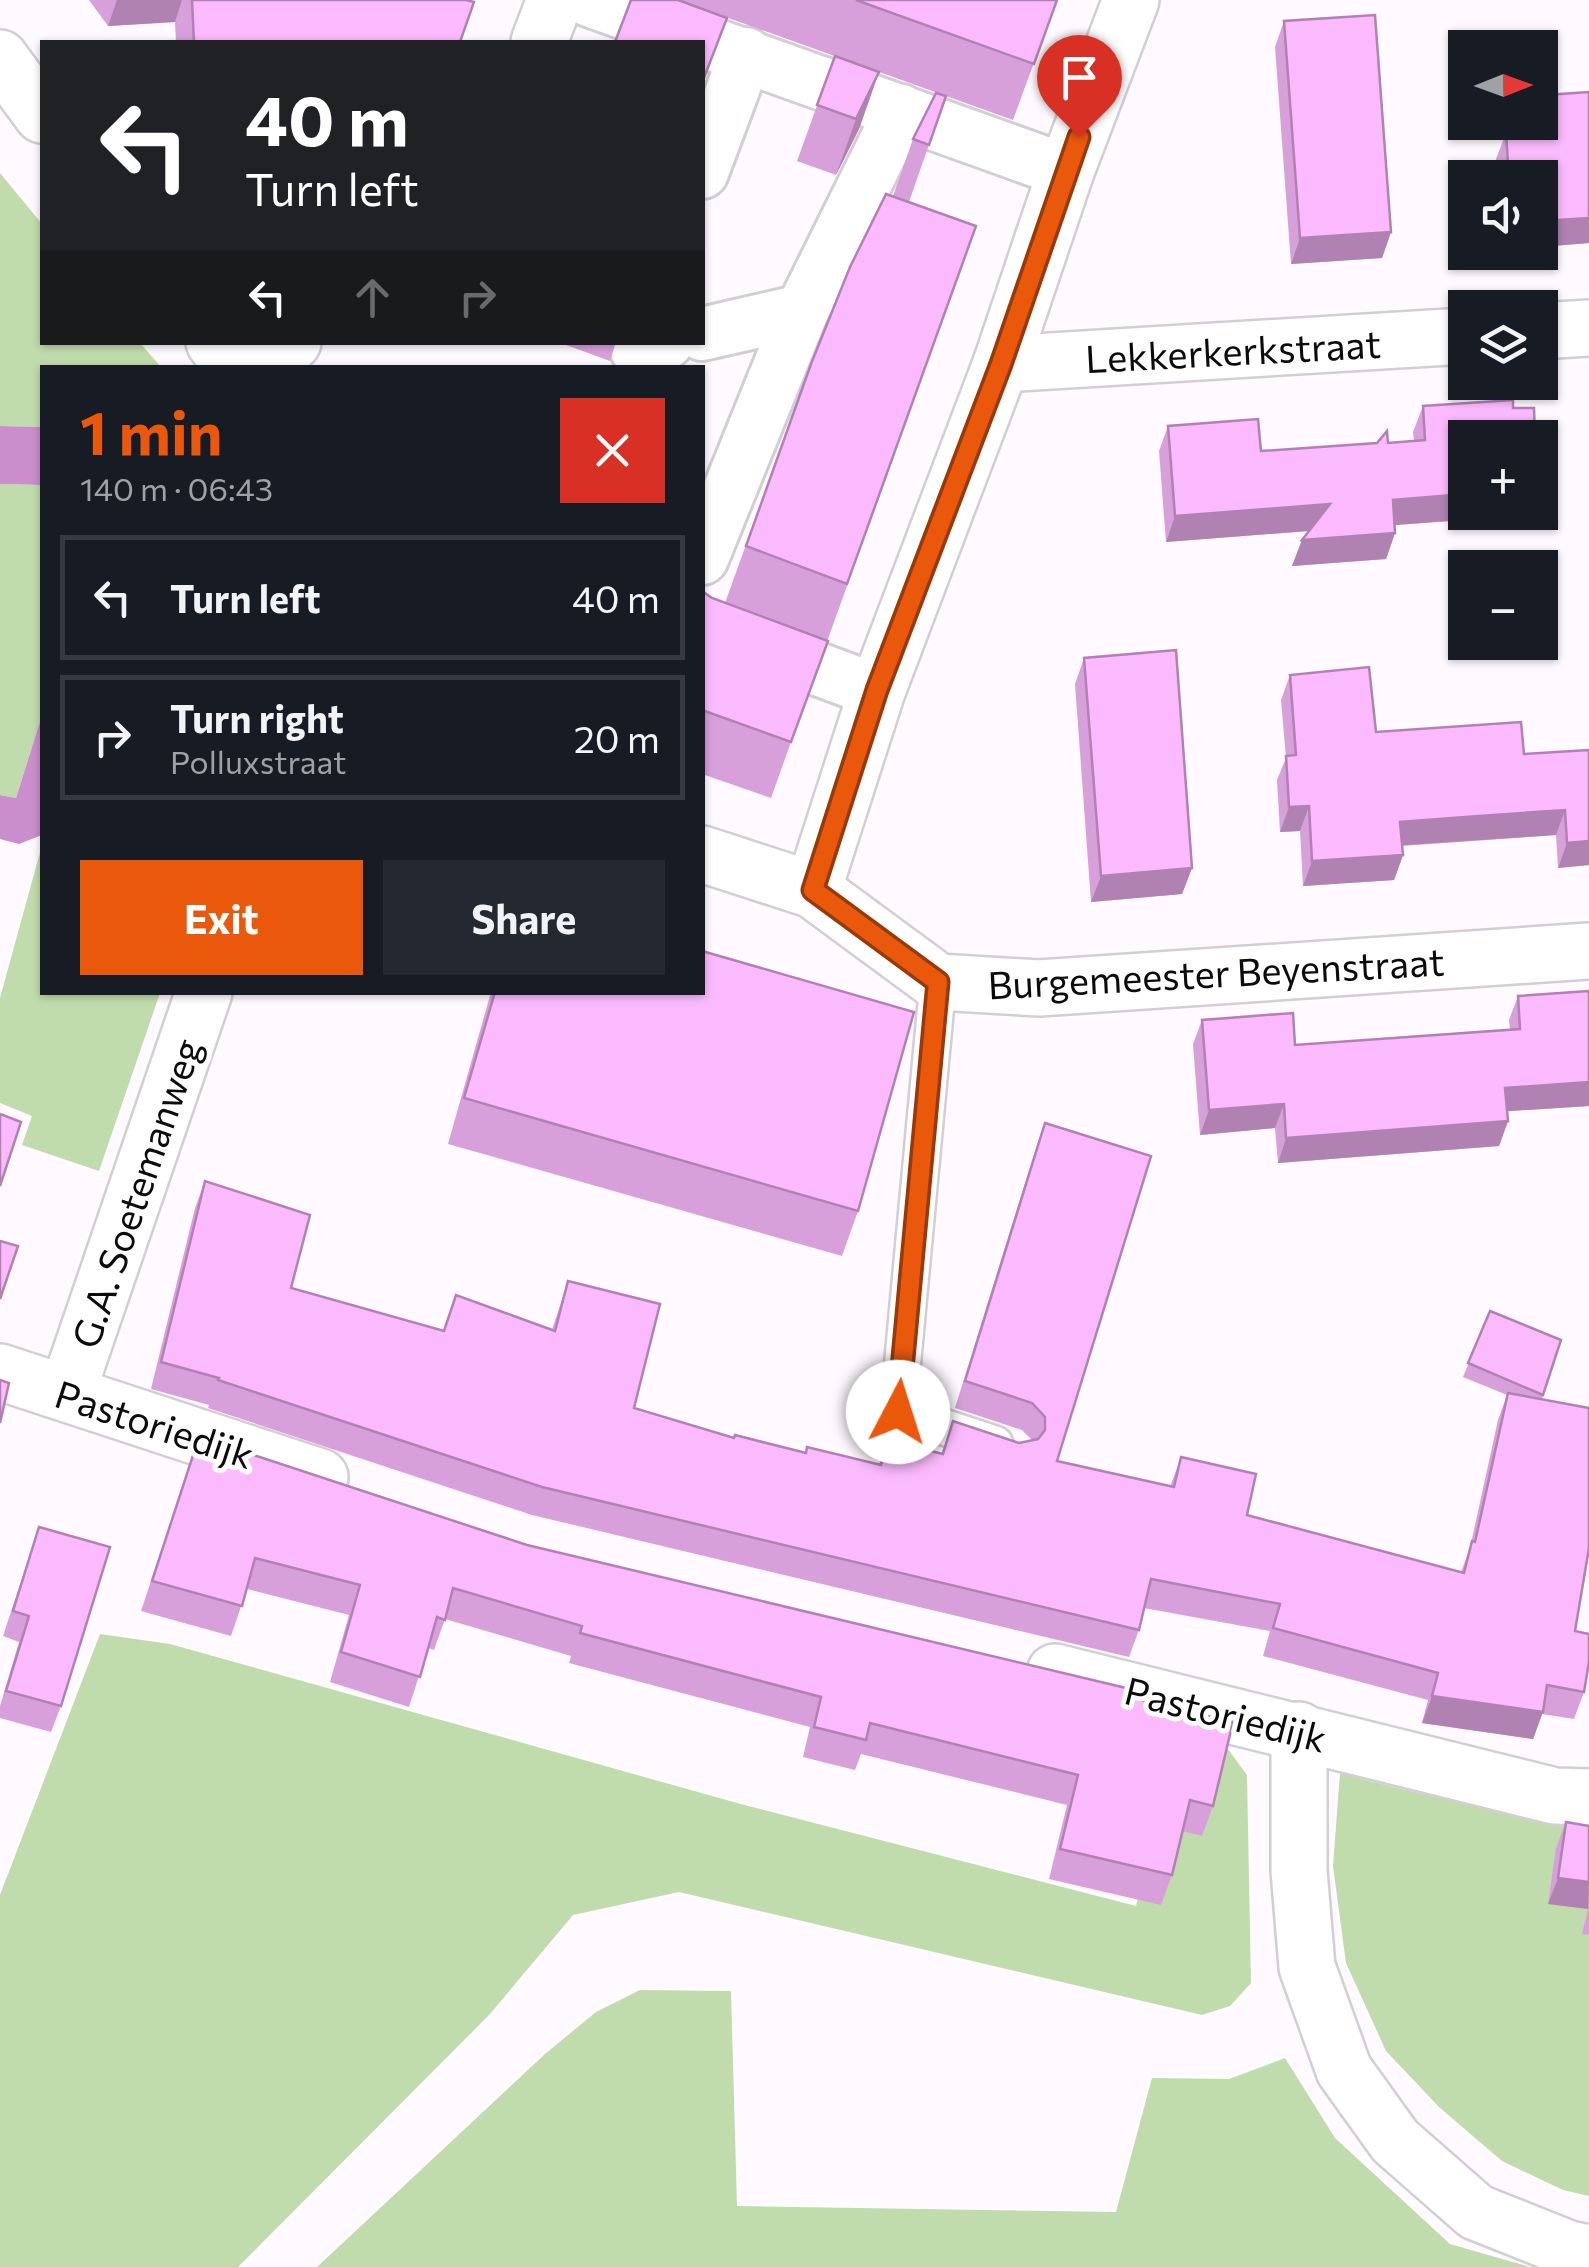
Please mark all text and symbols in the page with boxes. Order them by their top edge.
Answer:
north arrow [1448,30,1558,140]
map controls [1448,30,1558,660]
pin [1037,35,1122,138]
icon: arrive [1052,50,1107,105]
text: 40 m [245,75,409,160]
icon: left [80,80,210,210]
text: Turn left [245,160,419,215]
button: sound [1448,160,1558,270]
icon: left [240,270,295,325]
icon: ahead [345,270,400,325]
icon: right [450,270,505,325]
button: layers [1448,290,1558,400]
street label: Lekkerkerkstraat [1084,319,1382,381]
text: 1 min [80,394,222,467]
button: close [560,398,665,503]
button: + [1448,420,1558,530]
text: 140 m · 06:43 [80,468,273,508]
button: − [1448,550,1558,660]
icon: left [85,570,140,625]
text: Turn left [170,574,321,621]
text: 40 m [572,574,660,621]
text: Turn right [170,694,344,741]
icon: right [85,710,140,765]
text: 20 m [574,714,660,761]
text: Polluxstraat [170,741,346,781]
button: Exit [80,860,363,975]
button: Share [383,860,665,975]
street label: Burgemeester Beyenstraat [986,937,1446,1007]
street label: G.A. Soetemanweg [60,1032,210,1354]
position arrow [846,1360,950,1464]
street label: Pastoriedijk [50,1369,260,1477]
street label: Pastoriedijk [1120,1665,1332,1761]

